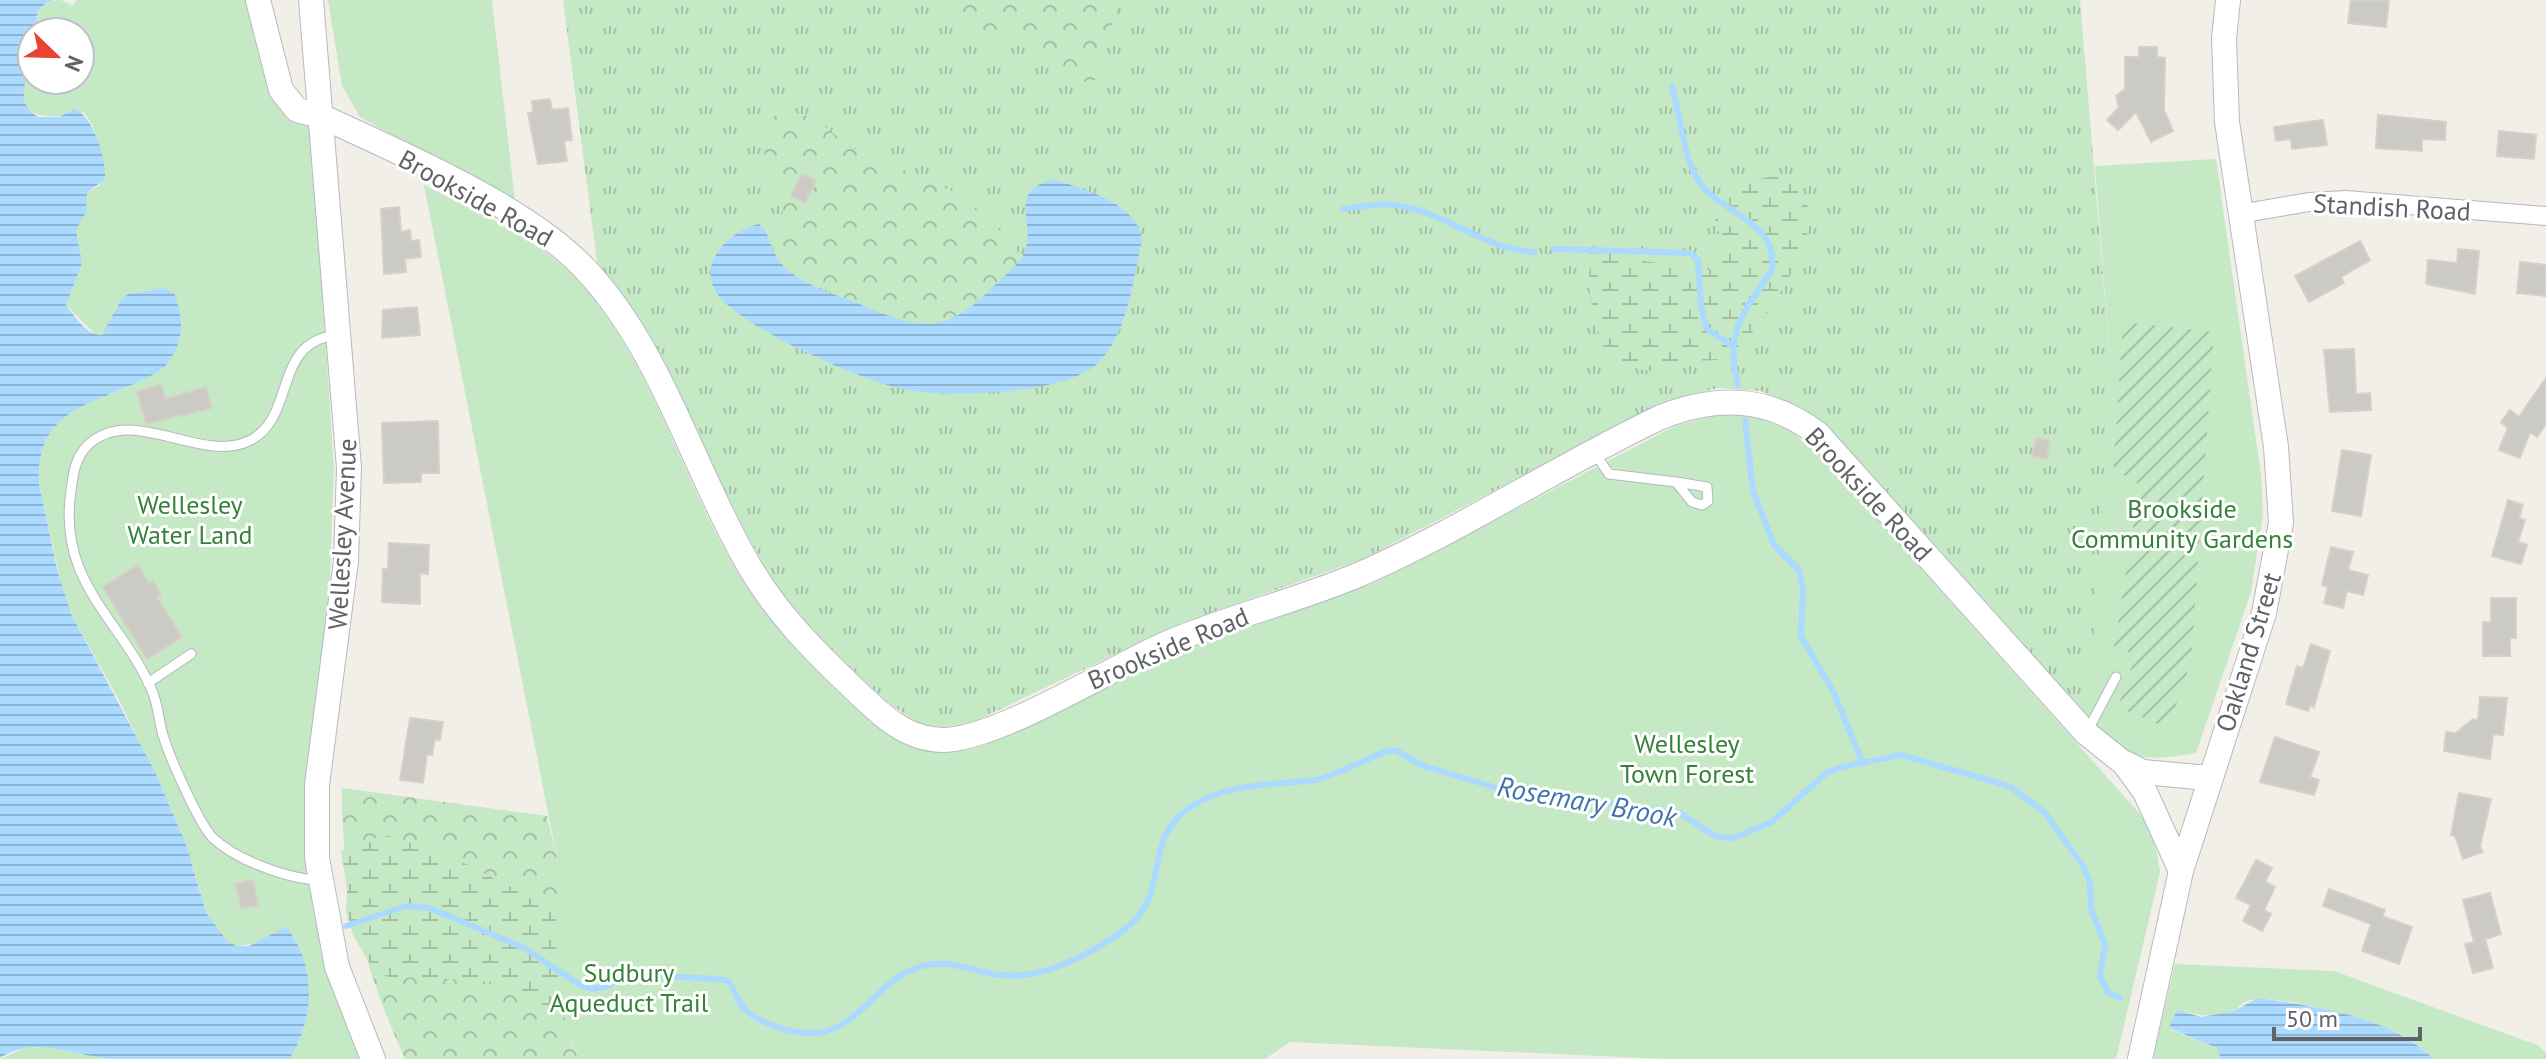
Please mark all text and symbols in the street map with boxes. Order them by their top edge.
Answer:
north arrow [16,16,96,96]
text: N [59,52,90,76]
street label: Brookside Road [393,142,559,254]
street label: Standish Road [2312,186,2472,228]
street label: Brookside Road [1798,420,1940,568]
street label: Wellesley Avenue [321,437,363,631]
park label: Wellesley Water Land [128,488,252,551]
park label: Brookside Community Gardens [2071,492,2293,555]
street label: Oakland Street [2208,568,2288,736]
street label: Brookside Road [1083,599,1253,697]
park label: Wellesley Town Forest [1620,727,1754,790]
water label: Rosemary Brook [1495,767,1681,835]
park label: Sudbury Aqueduct Trail [550,956,709,1019]
scale bar [2274,991,2420,1041]
text: 50 m [2286,1003,2338,1034]

